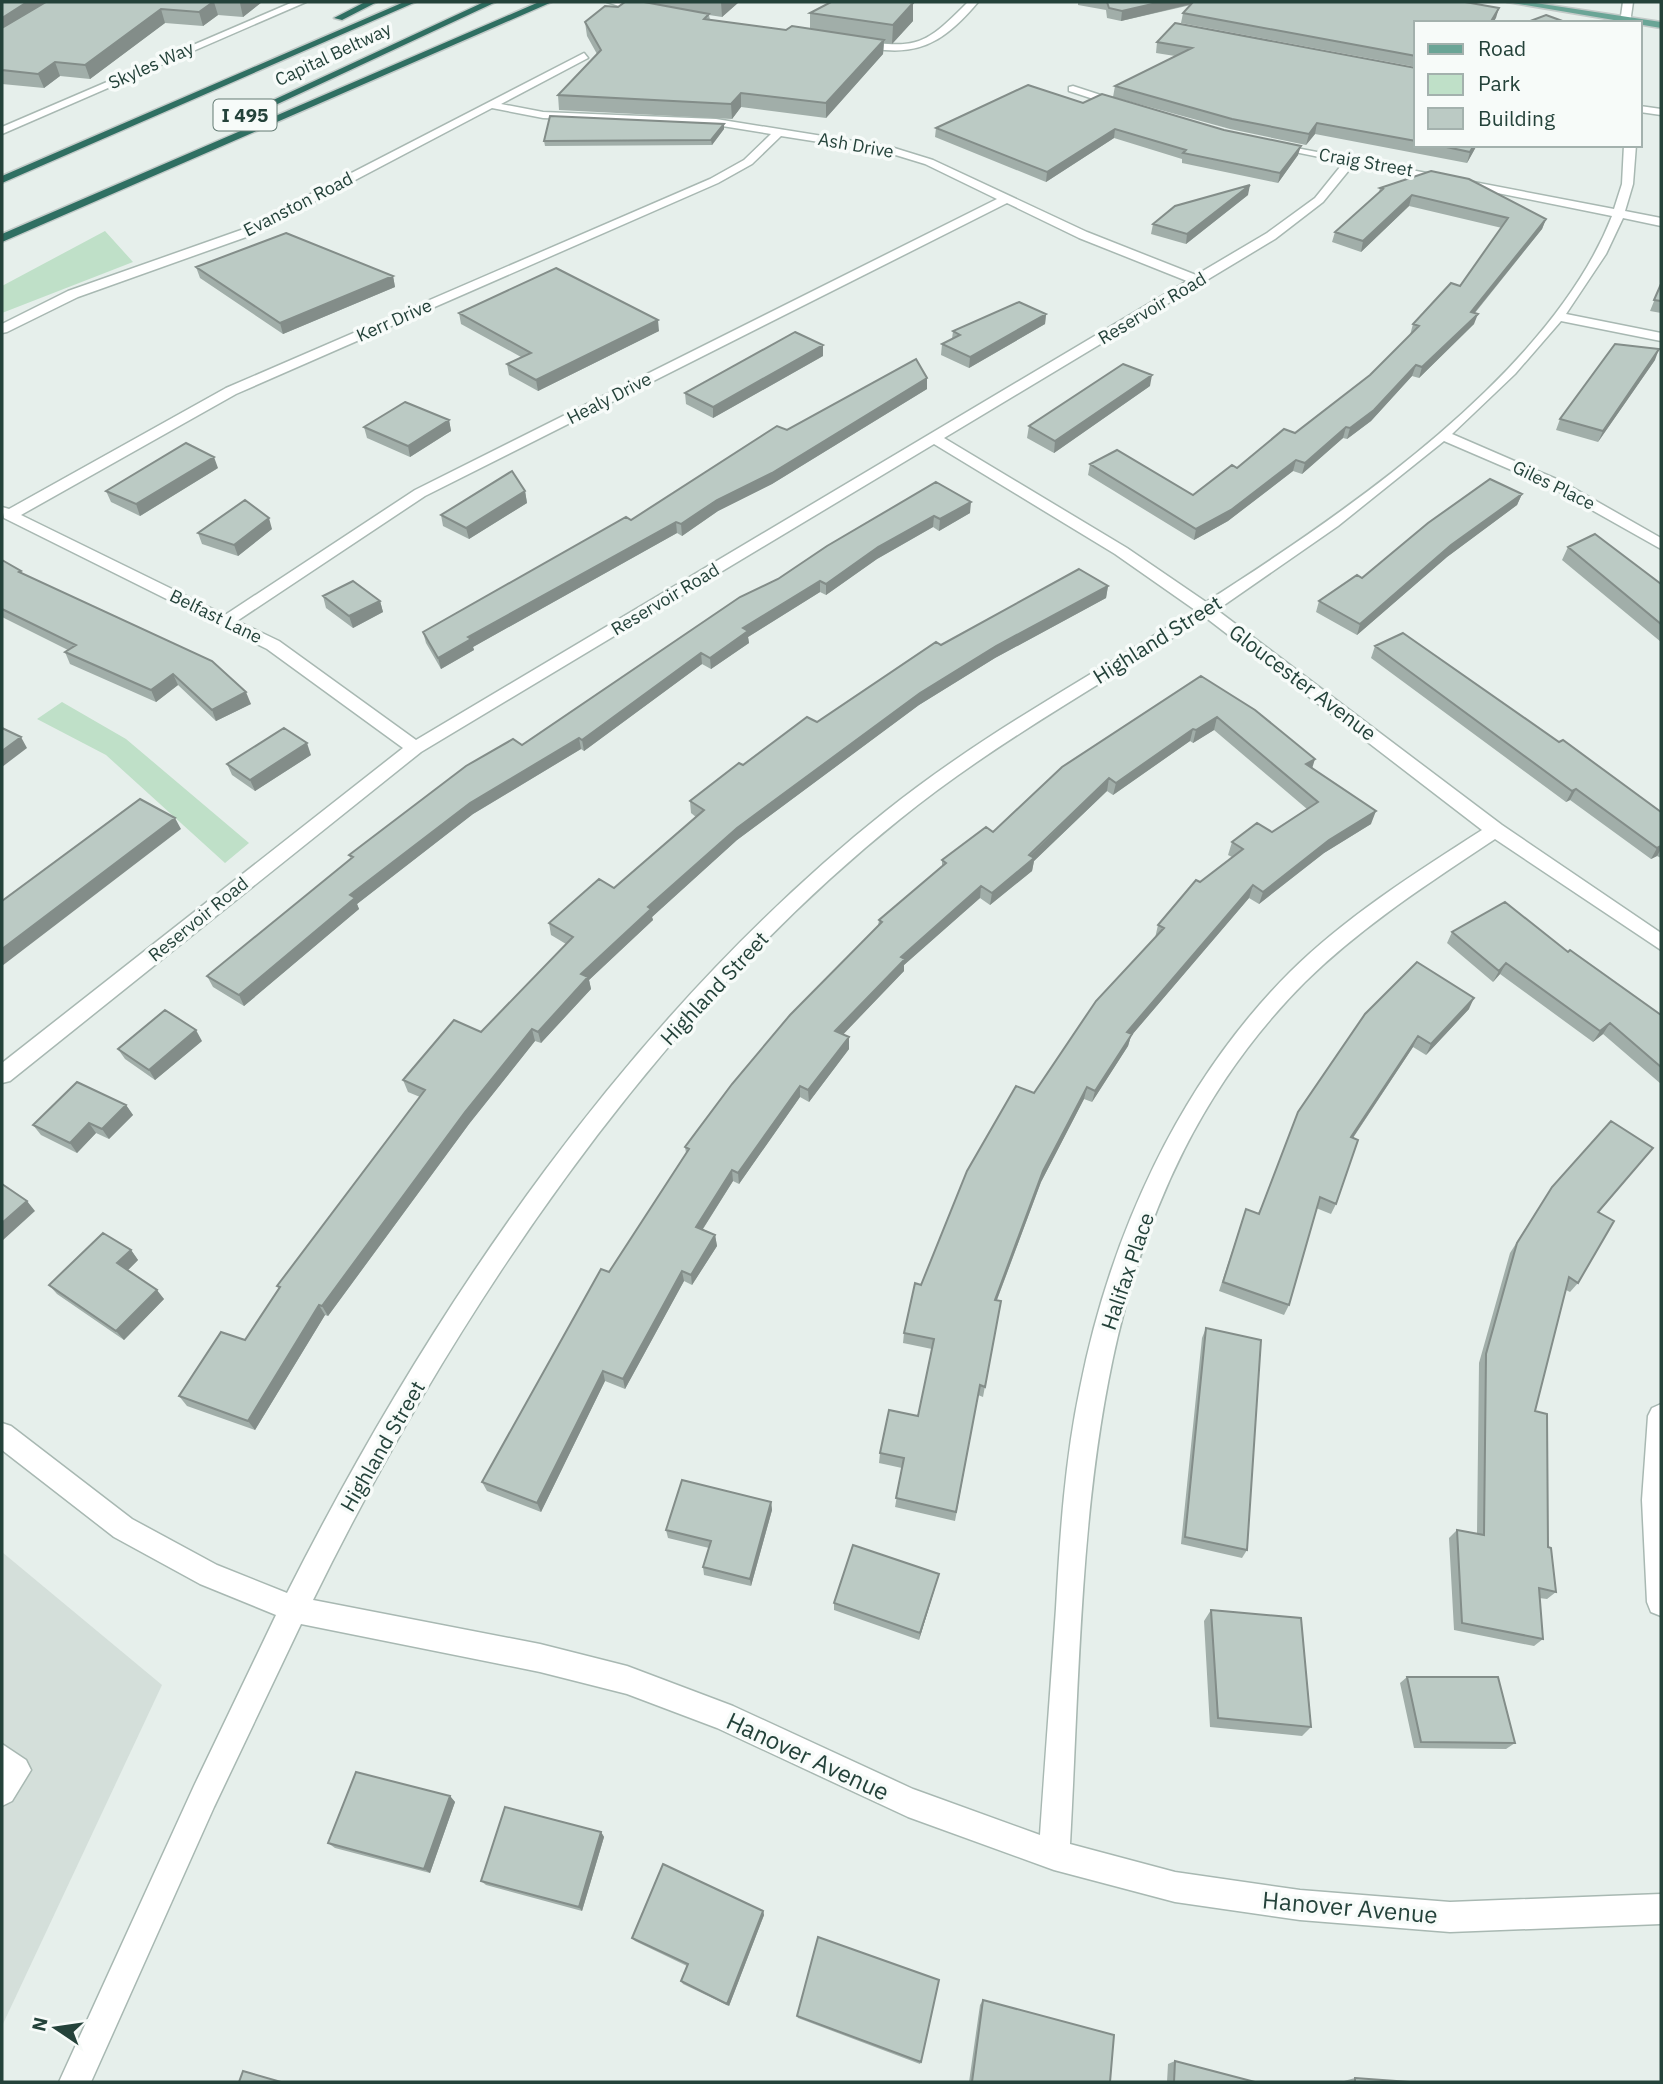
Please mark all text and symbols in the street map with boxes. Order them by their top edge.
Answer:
street label: Capital Beltway [271,17,395,91]
legend [1414,21,1642,147]
text: Road [1478,34,1526,62]
street label: Skyles Way [105,36,197,94]
text: Park [1478,69,1521,97]
road number: I 495 [214,99,276,130]
text: Building [1478,104,1555,132]
street label: Ash Drive [816,127,896,163]
street label: Craig Street [1317,142,1415,182]
street label: Evanston Road [239,167,357,241]
street label: Reservoir Road [1094,267,1210,349]
street label: Kerr Drive [353,293,435,347]
street label: Healy Drive [563,367,655,429]
street label: Giles Place [1509,455,1599,515]
street label: Reservoir Road [607,558,723,640]
street label: Belfast Lane [166,584,266,648]
street label: Highland Street [1087,588,1227,690]
street label: Gloucester Avenue [1224,617,1382,747]
street label: Reservoir Road [143,872,253,966]
street label: Highland Street [654,925,774,1051]
street label: Halifax Place [1094,1209,1160,1333]
street label: Highland Street [333,1375,431,1517]
street label: Hanover Avenue [721,1704,895,1808]
street label: Hanover Avenue [1261,1883,1439,1931]
north arrow [21,1993,91,2063]
text: N [26,2015,53,2034]

